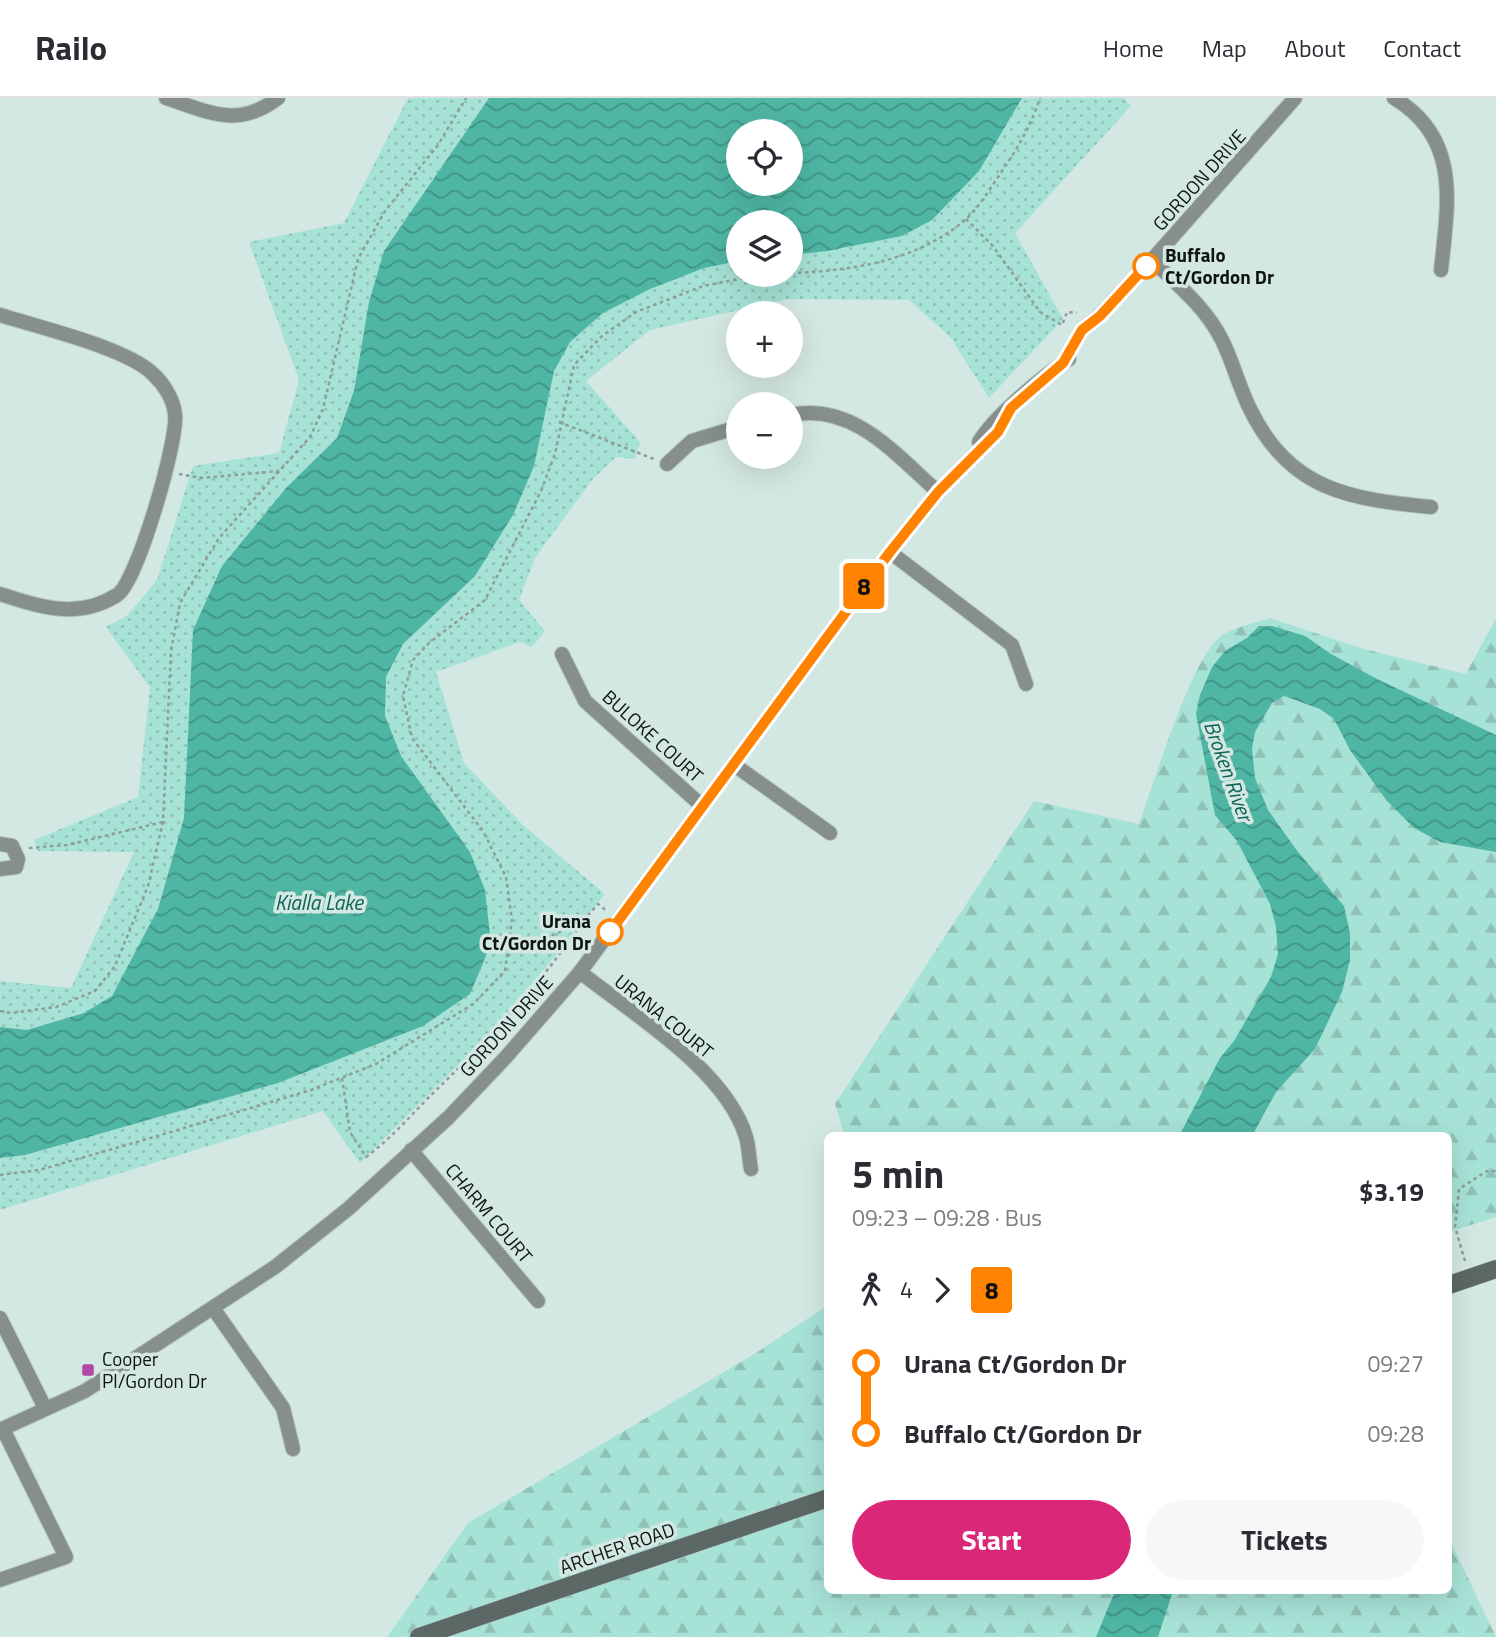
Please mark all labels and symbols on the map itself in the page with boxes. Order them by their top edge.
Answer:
street label: GORDON DRIVE [1145,122,1252,237]
place label: Buffalo Ct/Gordon Dr [1165,240,1274,291]
marker: Buffalo Ct/Gordon Dr [1133,253,1159,279]
line badge: 8 [841,563,887,609]
street label: BULOKE COURT [596,682,710,789]
water label: Broken River [1196,716,1263,827]
water label: Kialla Lake [275,886,364,918]
place label: Urana Ct/Gordon Dr [482,906,591,957]
marker: Urana Ct/Gordon Dr [597,919,623,945]
street label: URANA COURT [609,967,720,1065]
street label: GORDON DRIVE [452,968,559,1083]
street label: CHARM COURT [439,1156,540,1269]
place label: Cooper Pl/Gordon Dr [102,1344,207,1395]
marker: Cooper Pl/Gordon Dr [80,1362,96,1378]
street label: ARCHER ROAD [555,1514,678,1581]

